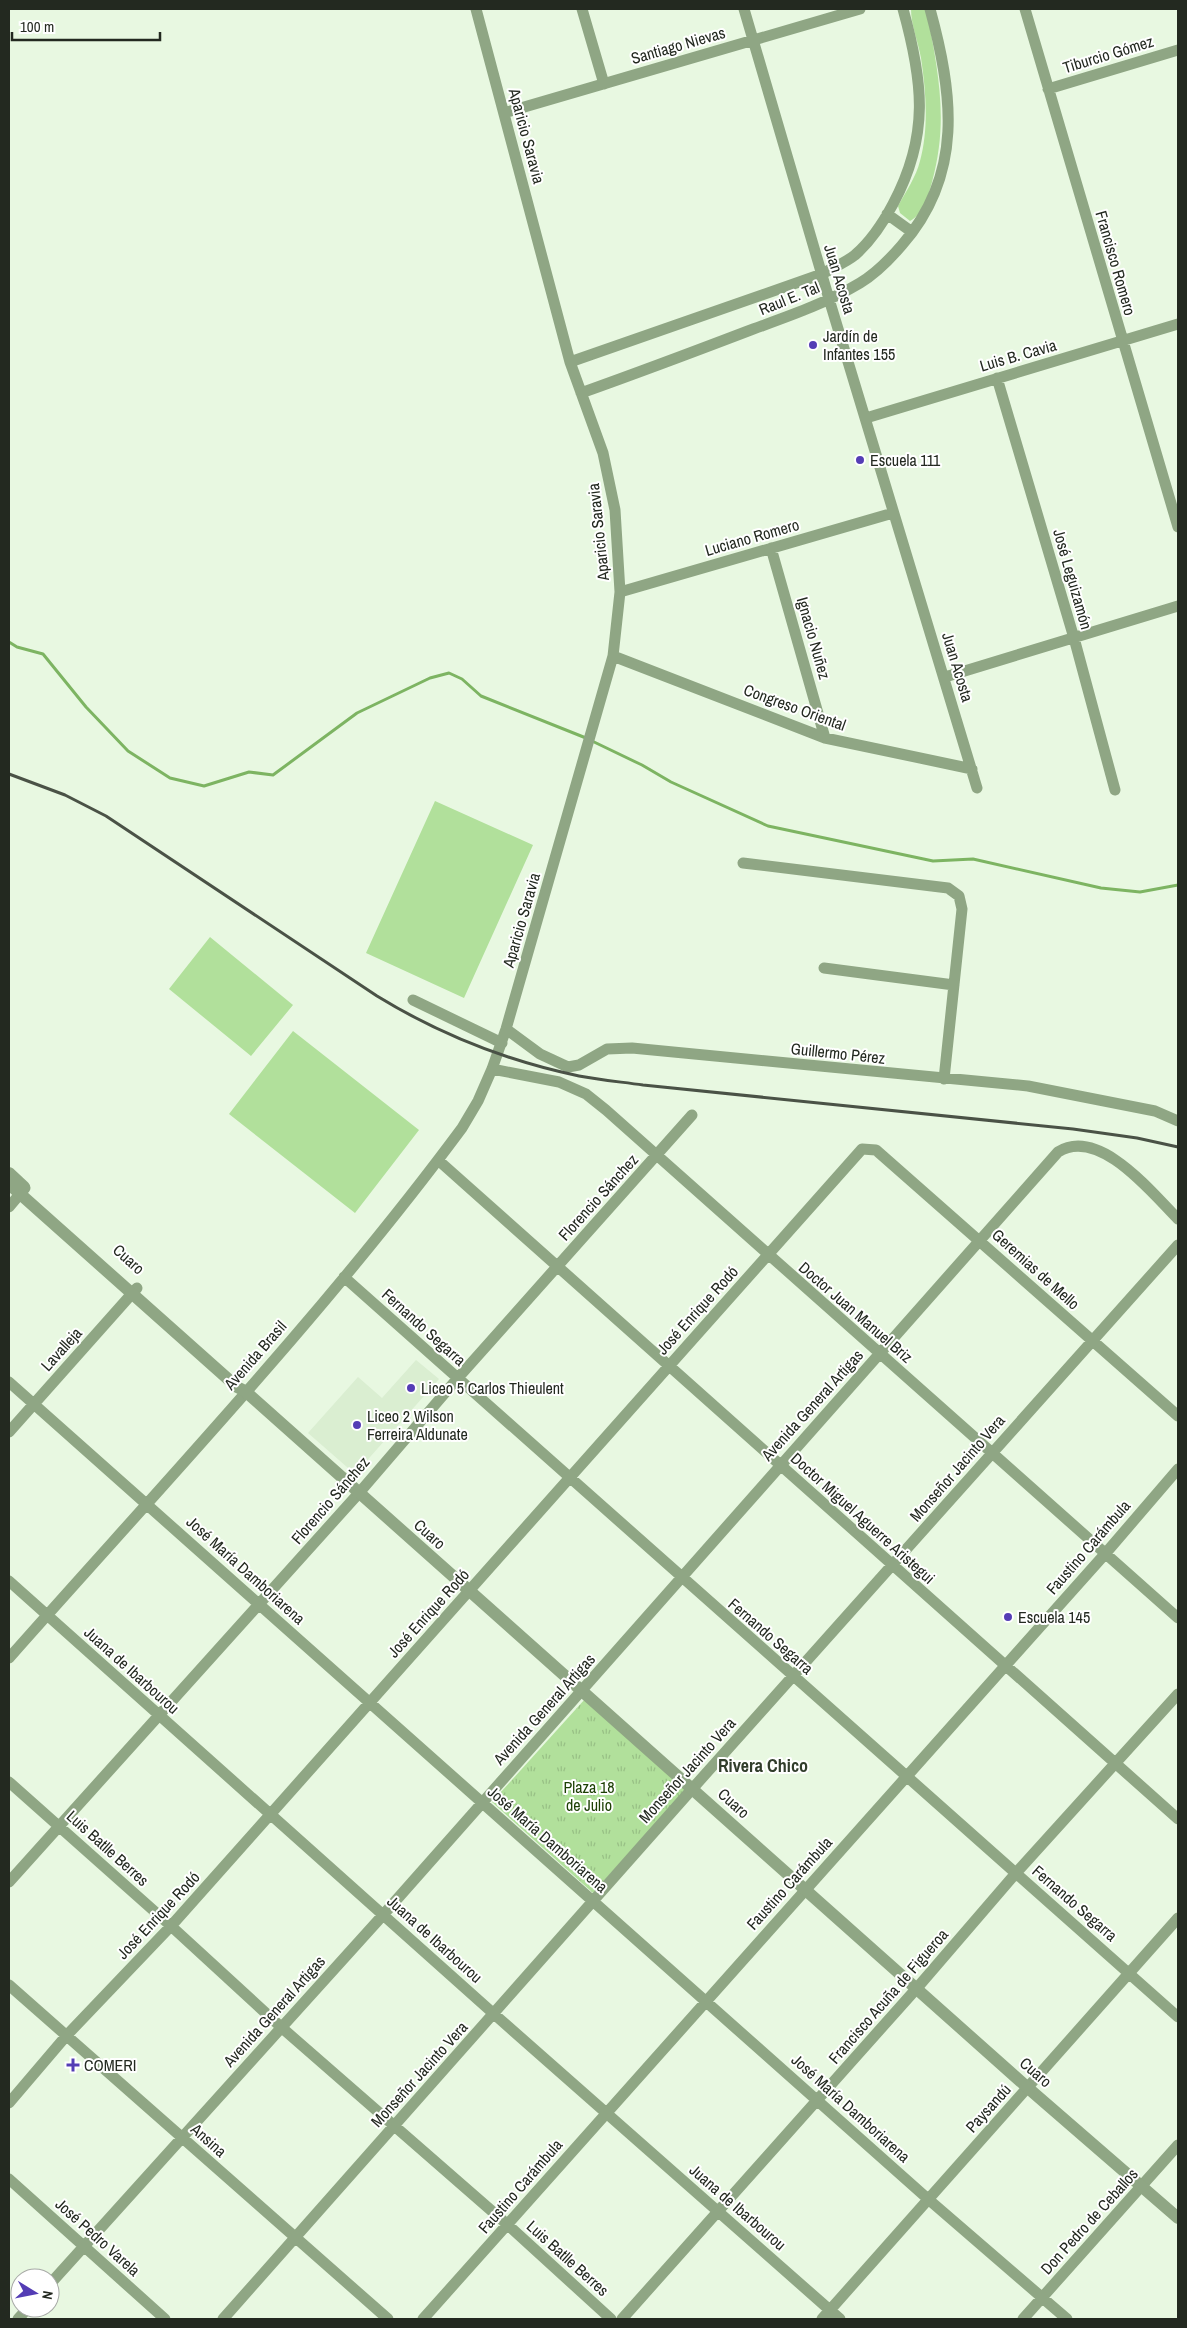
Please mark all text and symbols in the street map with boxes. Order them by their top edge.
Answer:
scale bar [12,10,160,42]
text: 100 m [20,16,54,37]
street label: Santiago Nievas [628,21,728,69]
street label: Tiburcio Gómez [1060,30,1156,78]
street label: Aparicio Saravia [503,85,550,187]
street label: Francisco Romero [1091,208,1141,318]
street label: Juan Acosta [819,242,861,317]
street label: Raul E. Tal [755,276,823,320]
place label: Jardín de Infantes 155 [823,325,895,365]
street label: Luis B. Cavia [977,333,1060,376]
marker: Jardín de Infantes 155 [807,339,819,351]
place label: Escuela 111 [870,449,941,471]
marker: Escuela 111 [854,454,866,466]
street label: Aparicio Saravia [582,482,614,583]
street label: Luciano Romero [702,513,802,561]
street label: José Leguizamón [1048,526,1098,632]
street label: Ignacio Nuñez [792,594,836,682]
street label: Juan Acosta [937,630,979,705]
street label: Congreso Oriental [741,678,849,736]
street label: Aparicio Saravia [497,869,545,971]
street label: Guillermo Pérez [790,1037,887,1069]
street label: Florencio Sánchez [553,1149,643,1245]
street label: Geremias de Mello [987,1224,1085,1314]
street label: Cuaro [108,1239,150,1279]
street label: Doctor Juan Manuel Briz [794,1256,918,1368]
street label: José Enrique Rodó [651,1261,743,1359]
street label: Fernando Segarra [377,1283,471,1371]
street label: Avenida Brasil [218,1316,291,1395]
street label: Lavalleja [36,1322,87,1376]
street label: Avenida General Artigas [755,1345,868,1466]
place label: Liceo 5 Carlos Thieulent [421,1377,564,1399]
marker: Liceo 5 Carlos Thieulent [405,1382,417,1394]
place label: Liceo 2 Wilson Ferreira Aldunate [367,1405,468,1445]
street label: Monseñor Jacinto Vera [904,1409,1010,1526]
marker: Liceo 2 Wilson Ferreira Aldunate [351,1419,363,1431]
street label: Doctor Miguel Aguerre Aristegui [786,1447,940,1589]
street label: Florencio Sánchez [286,1451,374,1549]
street label: Faustino Carámbula [1041,1495,1136,1599]
street label: José María Damboriarena [182,1511,311,1630]
street label: Cuaro [409,1514,451,1554]
street label: José Enrique Rodó [382,1564,474,1662]
street label: Fernando Segarra [724,1593,819,1679]
place label: Escuela 145 [1018,1606,1090,1628]
marker: Escuela 145 [1002,1611,1014,1623]
street label: Juana de Ibarbourou [80,1621,184,1719]
street label: Avenida General Artigas [487,1649,600,1770]
street label: Monseñor Jacinto Vera [634,1712,741,1827]
district label: Rivera Chico [718,1753,808,1778]
park label: Plaza 18 de Julio [563,1776,615,1816]
street label: José María Damboriarena [483,1781,613,1898]
street label: Cuaro [713,1783,755,1823]
street label: Luis Batlle Berres [62,1805,154,1891]
street label: Faustino Carámbula [741,1831,837,1934]
street label: Fernando Segarra [1028,1860,1123,1946]
street label: José Enrique Rodó [112,1866,204,1964]
street label: Juana de Ibarbourou [383,1890,487,1988]
street label: Francisco Acuña de Figueroa [823,1923,953,2068]
street label: Avenida General Artigas [217,1951,330,2072]
street label: Monseñor Jacinto Vera [366,2016,473,2131]
street label: José María Damboriarena [787,2049,916,2168]
street label: Cuaro [1015,2052,1057,2092]
place label: COMERI [84,2054,136,2076]
marker: COMERI [66,2058,80,2072]
street label: Paysandú [960,2079,1016,2137]
street label: Ansina [186,2117,232,2162]
street label: Faustino Carámbula [473,2134,568,2238]
street label: Juana de Ibarbourou [685,2159,791,2255]
street label: Don Pedro de Ceballos [1035,2163,1143,2279]
street label: José Pedro Varela [51,2193,146,2281]
street label: Luis Batlle Berres [522,2215,614,2301]
north arrow [10,2268,60,2318]
text: N [38,2290,57,2301]

